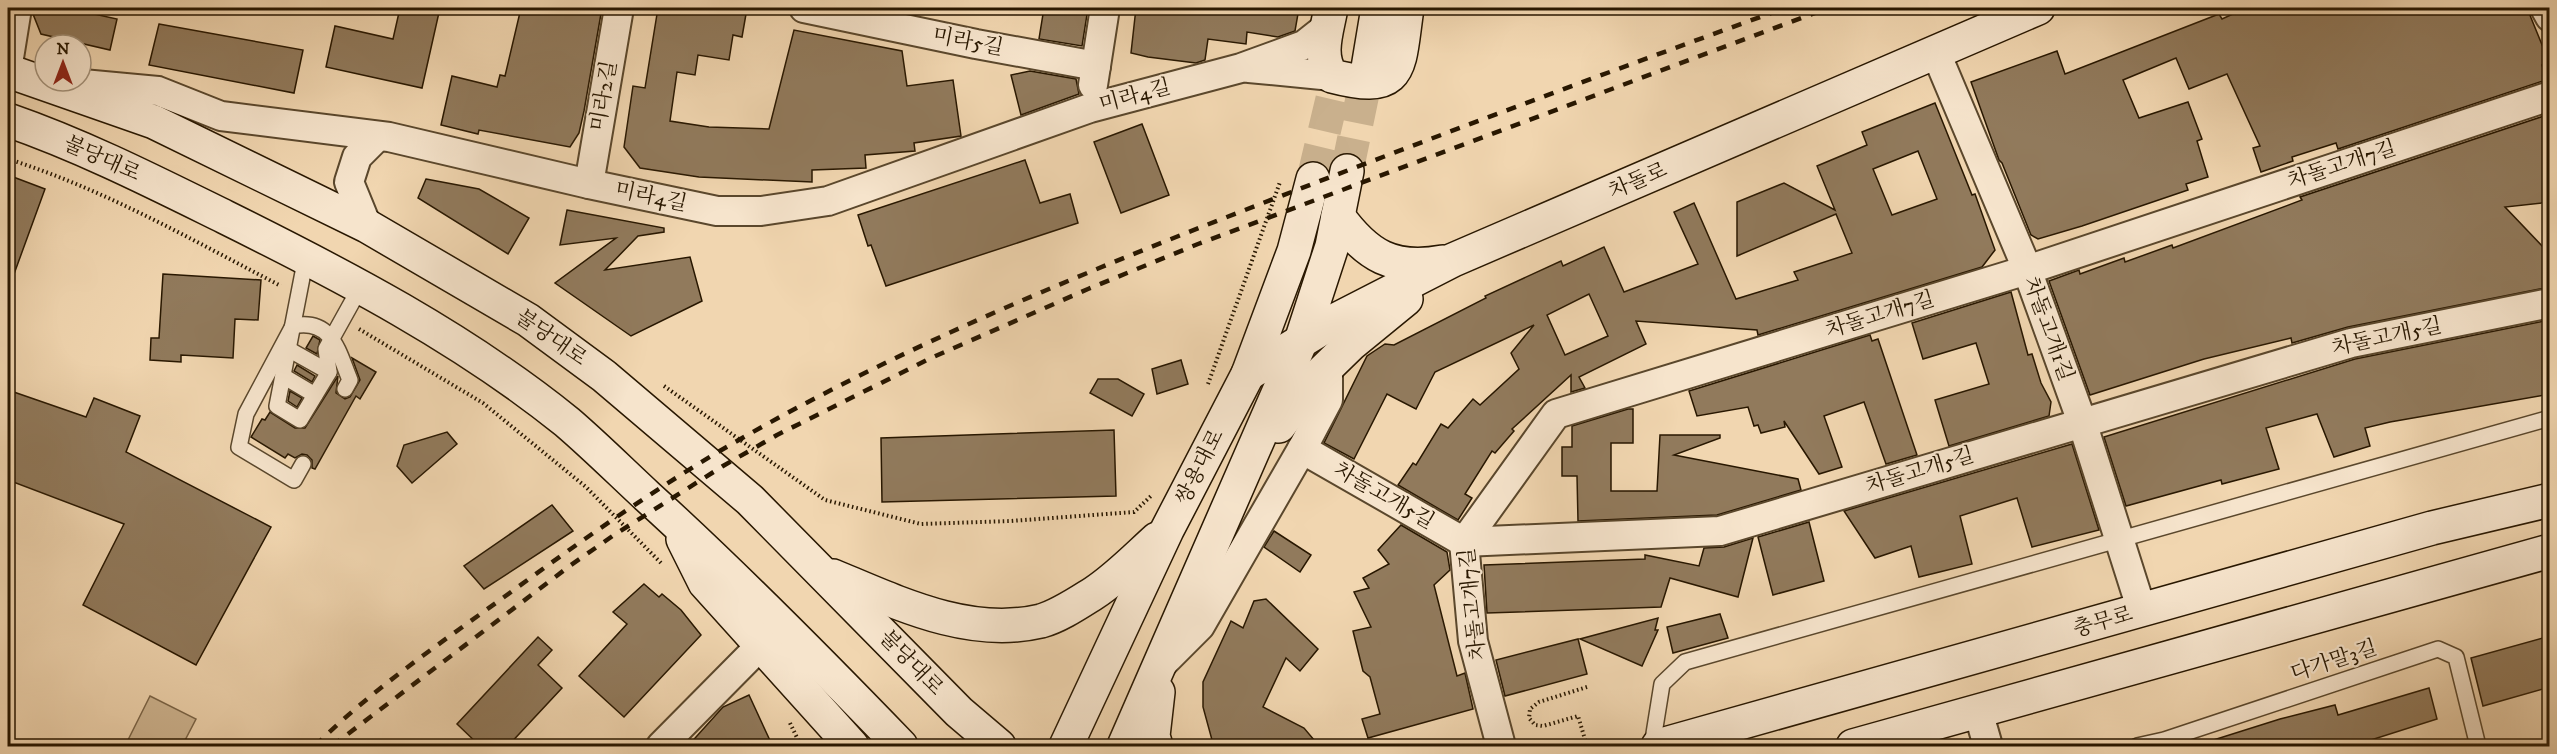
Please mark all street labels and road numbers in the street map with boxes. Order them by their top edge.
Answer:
street label: 미라5길 [931,22,1005,62]
street label: 미라2길 [585,59,623,133]
street label: 미라4길 [1096,74,1174,118]
street label: 불당대로 [60,131,144,187]
street label: 차돌고개7길 [2284,135,2400,195]
street label: 차돌로 [1605,157,1671,205]
street label: 미라4길 [613,177,689,217]
street label: 차돌고개1길 [2017,273,2079,385]
street label: 차돌고개7길 [1822,286,1938,344]
street label: 불당대로 [510,304,592,372]
street label: 차돌고개5길 [2330,313,2444,361]
street label: 쌍용대로 [1170,425,1230,509]
street label: 차돌고개5길 [1863,442,1977,500]
street label: 차돌고개5길 [1329,457,1439,535]
street label: 차돌고개7길 [1454,547,1492,661]
street label: 충무로 [2070,601,2136,643]
street label: 불당대로 [873,625,949,701]
street label: 다가말3길 [2288,635,2380,687]

